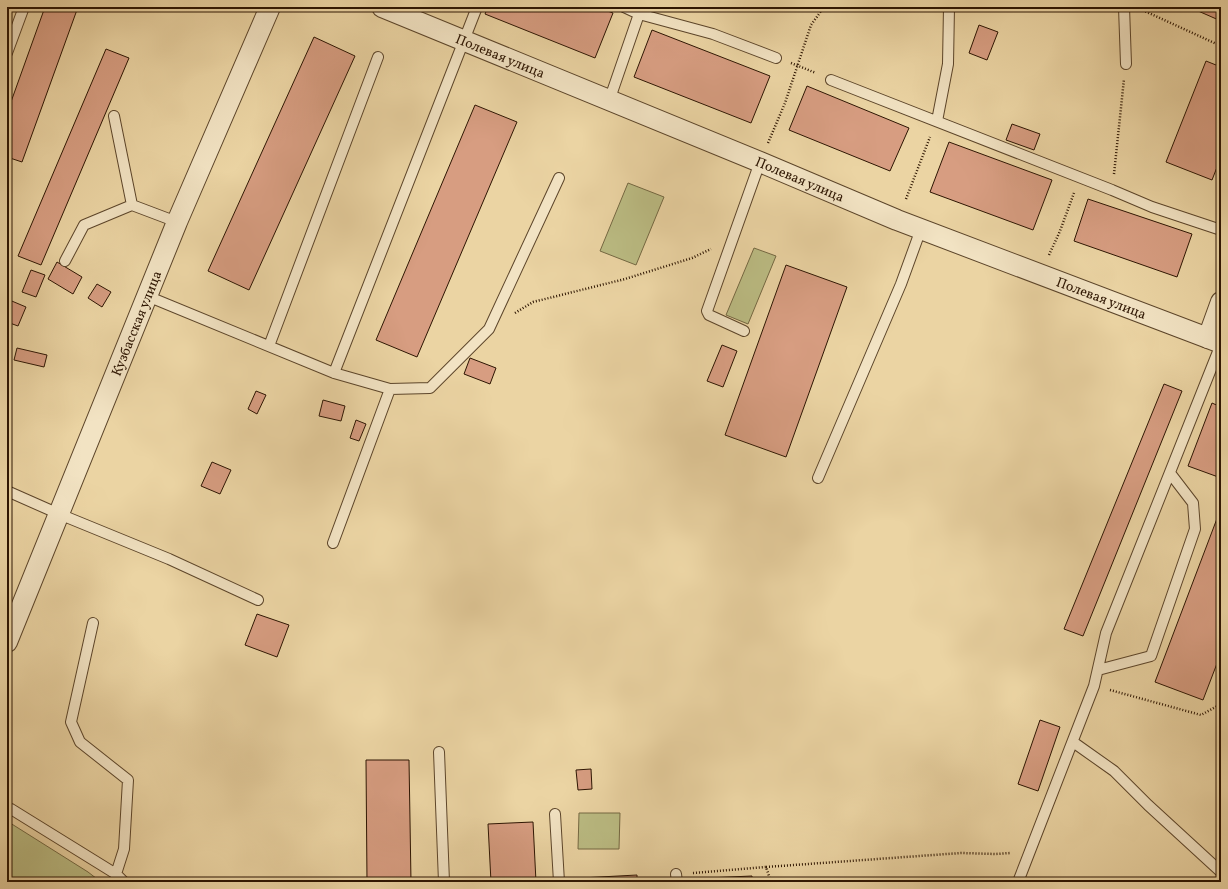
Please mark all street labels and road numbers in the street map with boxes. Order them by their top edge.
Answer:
street label: Полевая улица [452,30,547,84]
street label: Полевая улица [752,153,847,208]
street label: Кузбасская улица [108,268,167,379]
street label: Полевая улица [1053,273,1149,325]

